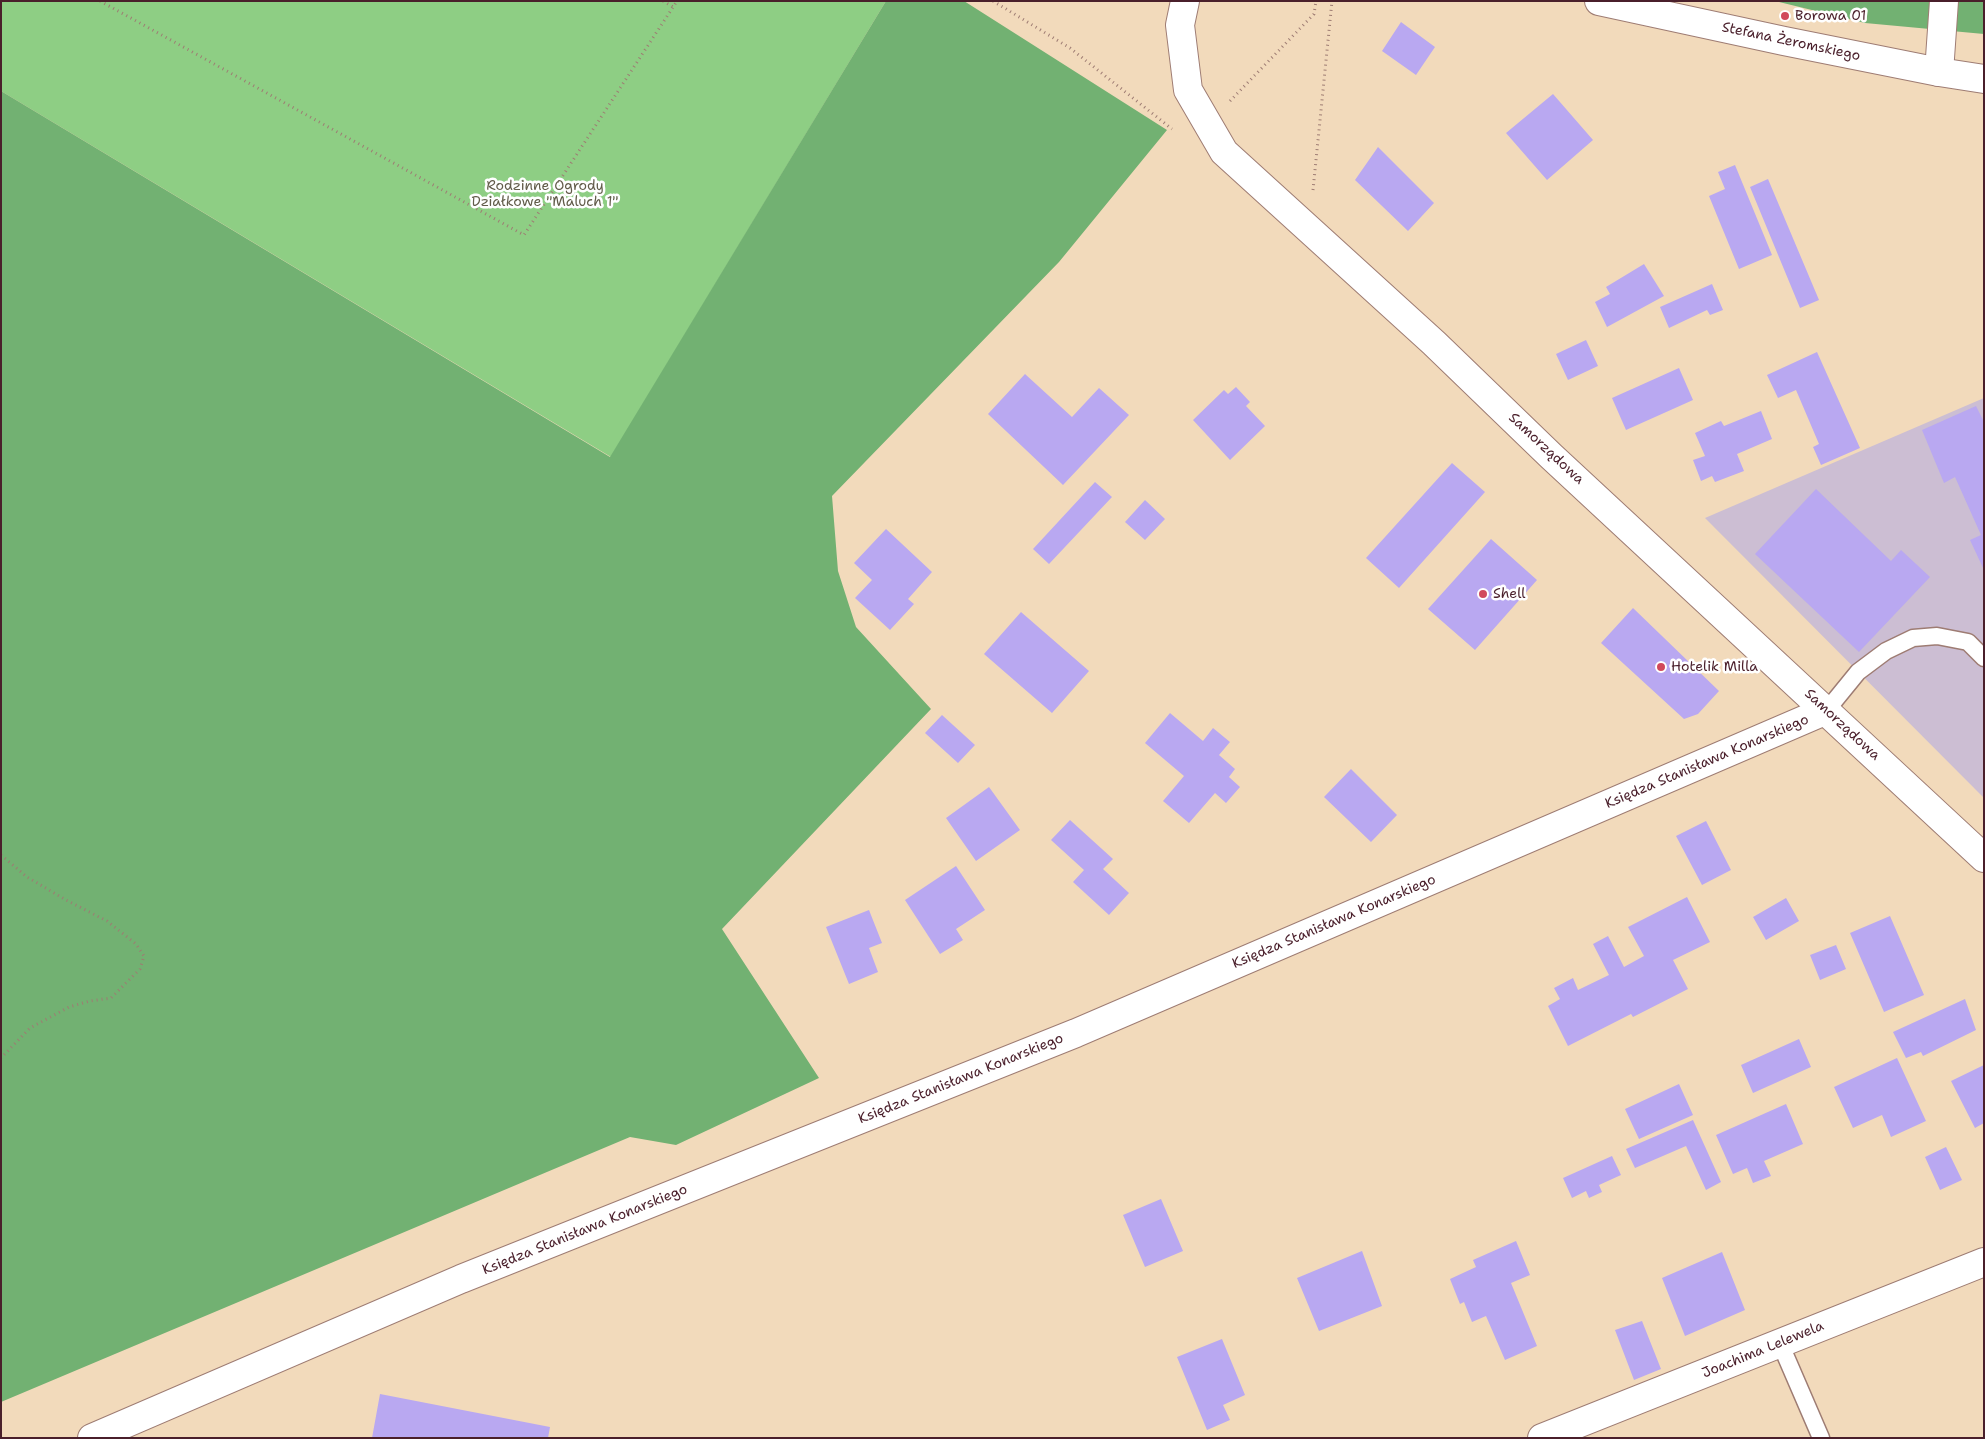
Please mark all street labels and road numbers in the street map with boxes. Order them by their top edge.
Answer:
street label: Stefana Żeromskiego [1720,19,1862,65]
street label: Samorządowa [1505,410,1587,488]
street label: Samorządowa [1801,686,1883,764]
street label: Księdza Stanisława Konarskiego [1603,711,1811,813]
street label: Księdza Stanisława Konarskiego [1230,871,1438,973]
street label: Księdza Stanisława Konarskiego [856,1030,1066,1128]
street label: Księdza Stanisława Konarskiego [480,1181,690,1279]
street label: Joachima Lelewela [1700,1318,1826,1382]

